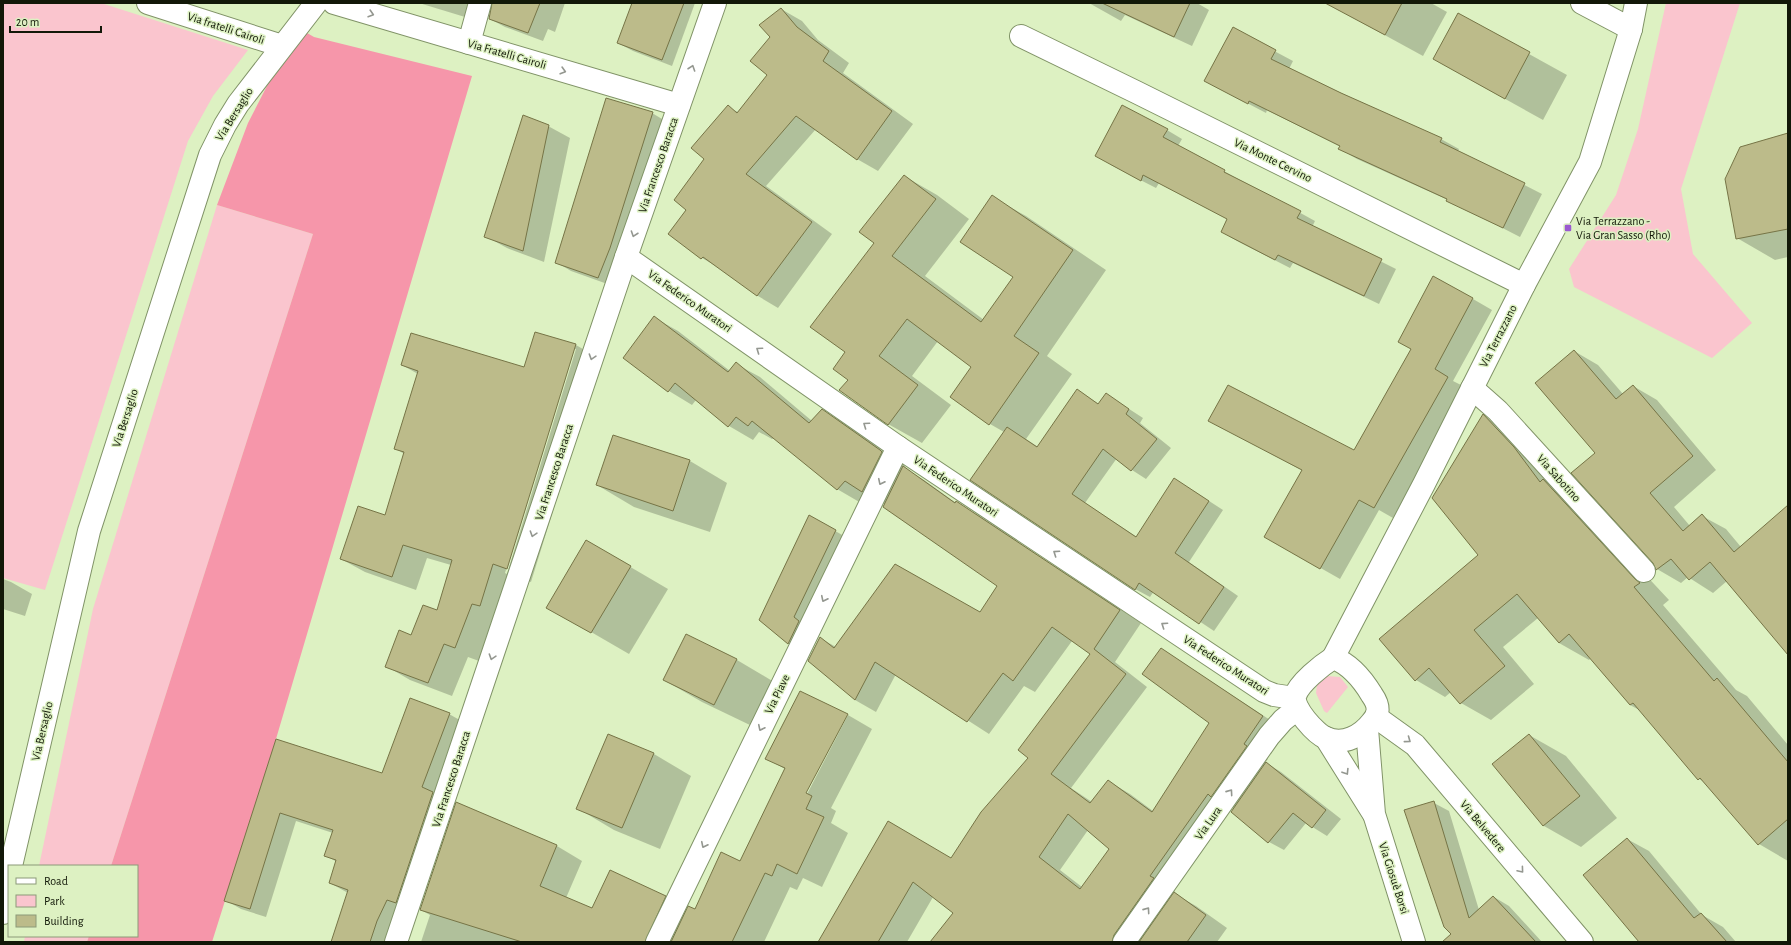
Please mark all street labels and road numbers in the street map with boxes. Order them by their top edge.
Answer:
street label: Via fratelli Cairoli [186,10,266,46]
street label: Via Fratelli Cairoli [466,37,548,71]
street label: Via Bersaglio [213,85,255,143]
street label: Via Francesco Baracca [636,115,680,214]
street label: Via Monte Cervino [1232,136,1314,184]
street label: Via Federico Muratori [646,268,734,334]
street label: Via Terrazzano [1477,303,1519,369]
street label: Via Bersaglio [110,387,140,449]
street label: Via Francesco Baracca [533,422,575,522]
street label: Via Sabotino [1535,452,1583,504]
street label: Via Federico Muratori [911,453,1001,519]
street label: Via Federico Muratori [1181,633,1271,697]
street label: Via Piave [762,672,792,716]
street label: Via Bersaglio [29,700,55,762]
street label: Via Francesco Baracca [430,729,472,829]
street label: Via Belvedere [1458,798,1508,854]
street label: Via Lura [1192,804,1224,842]
street label: Via Giosuè Borsi [1377,841,1411,915]

